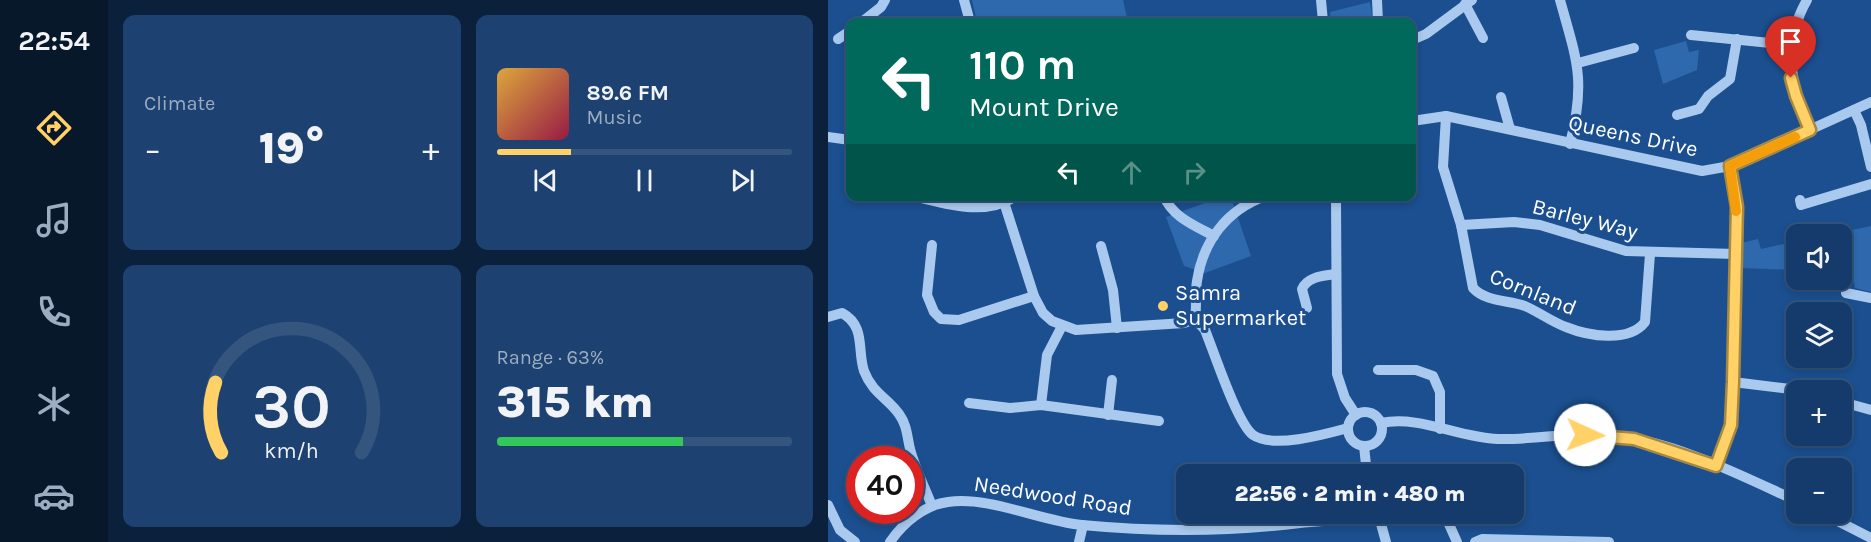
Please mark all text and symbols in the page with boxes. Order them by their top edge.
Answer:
pin [1765,16,1816,78]
text: 22:54 [18,25,90,57]
icon: arrive [1774,25,1807,58]
text: 110 m [969,40,1076,90]
icon: left [870,42,948,120]
text: 89.6 FM [587,80,669,106]
text: Mount Drive [969,91,1119,123]
text: Climate [144,92,215,115]
text: Music [587,106,642,129]
icon: directions [33,107,75,149]
street label: Queens Drive [1566,110,1700,162]
text: 19° [259,122,325,174]
text: − [144,130,161,168]
text: + [422,130,439,168]
icon: left [1052,156,1085,189]
icon: ahead [1115,156,1148,189]
icon: right [1178,156,1211,189]
icon: previous [529,164,562,197]
icon: pause [628,164,661,197]
icon: next [726,164,759,197]
street label: Barley Way [1529,193,1641,245]
icon: music [33,199,75,241]
map controls [1786,224,1852,524]
button: sound [1786,224,1852,290]
street label: Cornland [1486,263,1580,321]
place label: Samra Supermarket [1175,280,1306,331]
icon: phone [33,291,75,333]
marker: Samra Supermarket [1156,299,1170,313]
button: layers [1786,302,1852,368]
text: Range · 63% [497,346,604,369]
text: 30 [253,370,331,443]
text: 315 km [497,376,654,428]
button: + [1786,380,1852,446]
icon: climate [33,383,75,425]
position arrow [1553,403,1617,467]
text: km/h [265,438,319,463]
speed limit sign: 40 [846,446,924,524]
button: − [1786,458,1852,524]
street label: Needwood Road [972,471,1134,521]
icon: car [33,475,75,517]
text: 22:56 · 2 min · 480 m [1235,481,1465,507]

